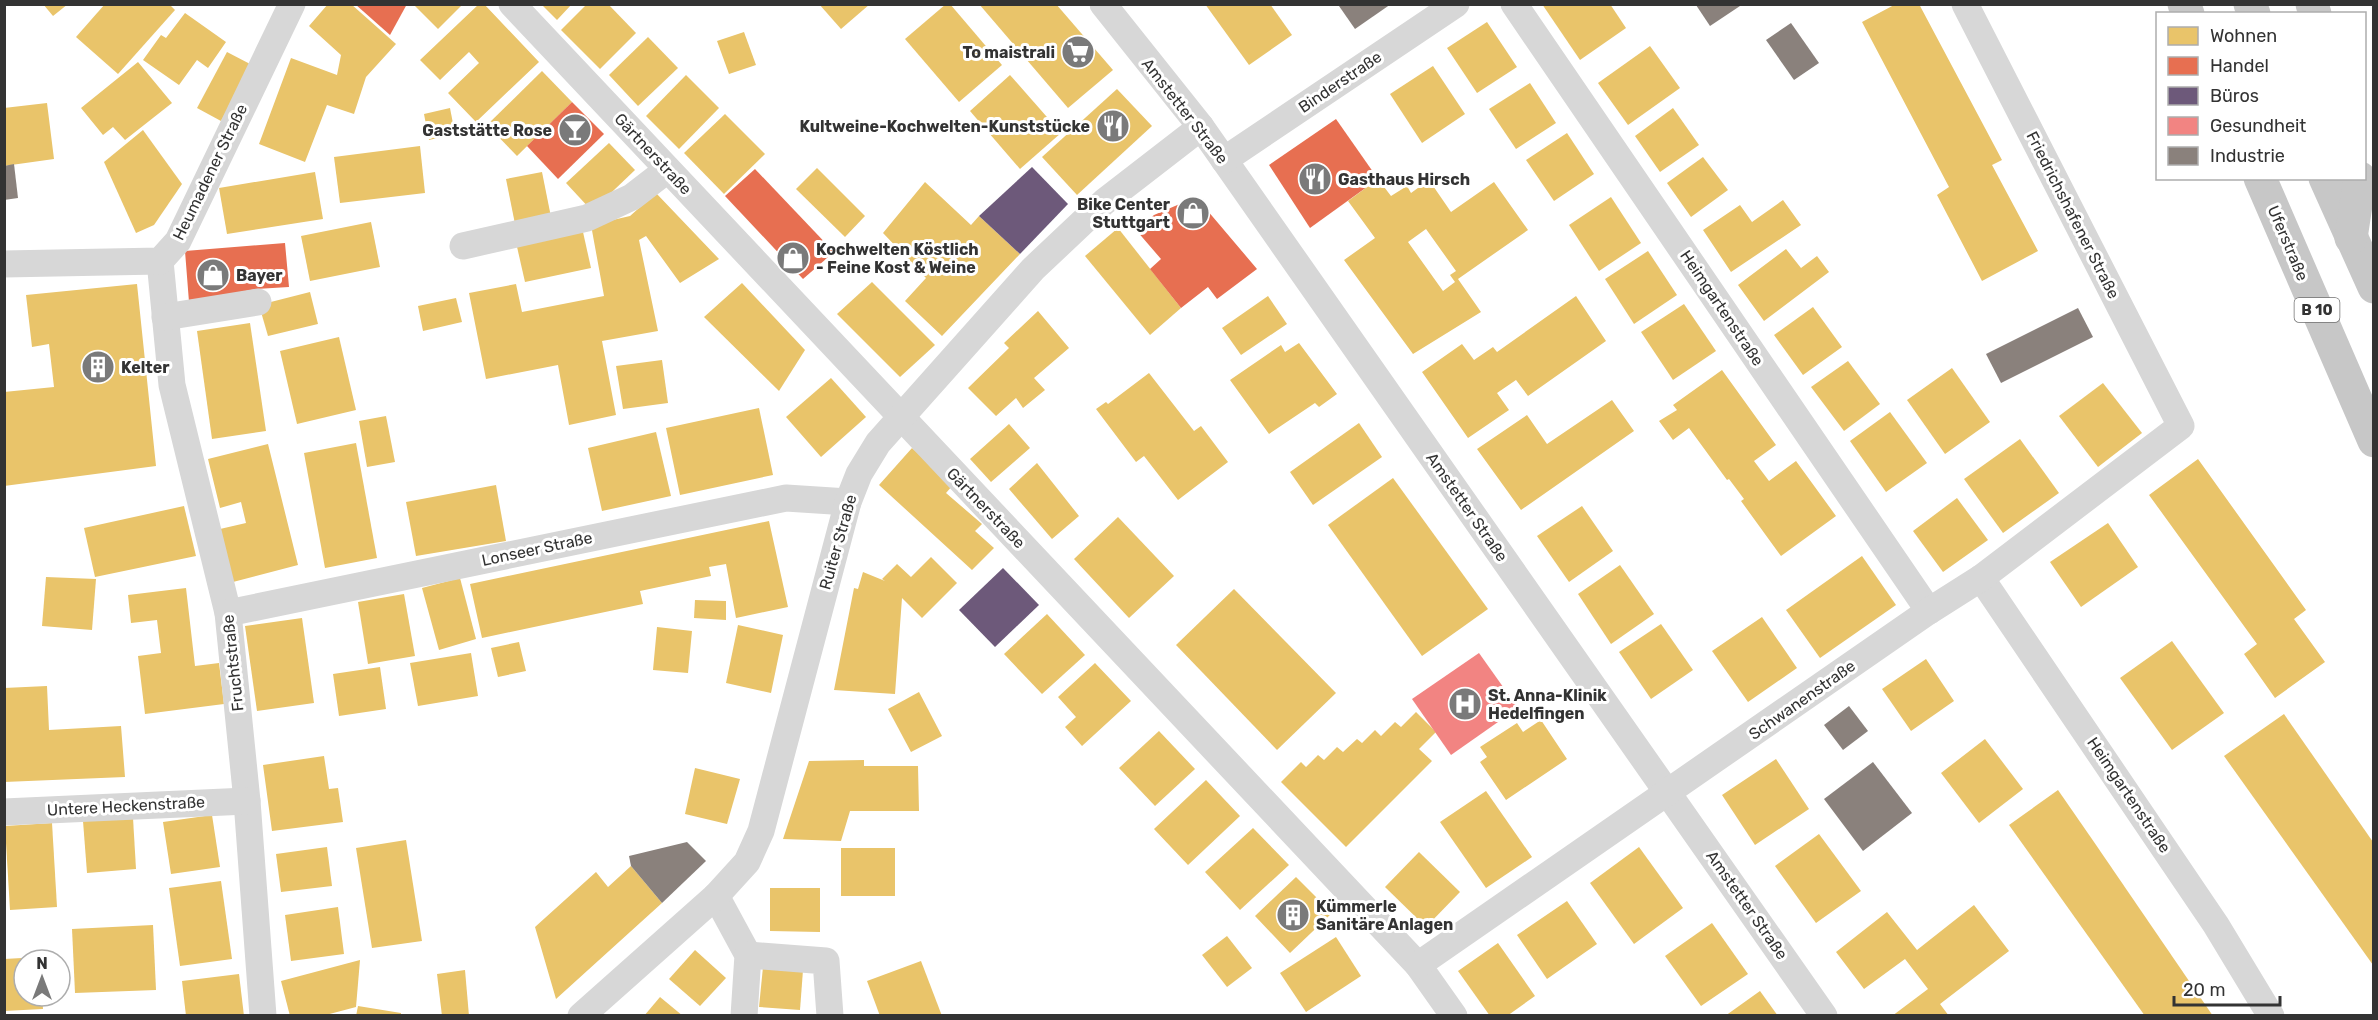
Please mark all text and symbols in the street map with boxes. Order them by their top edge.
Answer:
legend [2156,12,2366,180]
text: Wohnen [2210,25,2277,47]
supermarket icon: To maistrali [1060,34,1096,70]
place label: To maistrali [962,43,1055,62]
street label: Binderstraße [1295,47,1385,117]
street label: Amstetter Straße [1138,54,1232,168]
text: Handel [2210,55,2269,77]
text: Büros [2210,85,2259,107]
street label: Heumadener Straße [169,101,251,243]
restaurant icon: Kultweine-Kochwelten-Kunststücke [1095,108,1131,144]
street label: Gärtnerstraße [610,109,696,199]
bar icon: Gaststätte Rose [557,112,593,148]
text: Gesundheit [2210,115,2306,137]
place label: Kultweine-Kochwelten-Kunststücke [800,117,1090,136]
place label: Gaststätte Rose [422,121,552,140]
street label: Friedrichshafener Straße [2022,128,2124,302]
text: Industrie [2210,145,2285,167]
restaurant icon: Gasthaus Hirsch [1297,161,1333,197]
place label: Gasthaus Hirsch [1338,170,1470,189]
place label: Bike Center Stuttgart [1077,195,1171,232]
shop icon: Bike Center Stuttgart [1175,195,1211,231]
street label: Uferstraße [2264,203,2312,283]
shop icon: Kochwelten Köstlich - Feine Kost & Weine [775,240,811,276]
place label: Kochwelten Köstlich - Feine Kost & Weine [816,240,979,277]
street label: Heimgartenstraße [1676,247,1768,369]
shop icon: Bayer [195,257,231,293]
place label: Bayer [236,266,283,285]
road number: B 10 [2294,298,2340,322]
building icon: Kelter [80,349,116,385]
place label: Kelter [121,358,170,377]
street label: Amstetter Straße [1422,449,1512,565]
street label: Gärtnerstraße [943,464,1029,552]
street label: Ruiter Straße [815,492,861,592]
street label: Lonseer Straße [480,528,594,570]
street label: Fruchtstraße [218,614,248,712]
street label: Schwanenstraße [1745,656,1859,744]
hospital icon: St. Anna-Klinik Hedelfingen [1447,686,1483,722]
place label: St. Anna-Klinik Hedelfingen [1488,686,1607,723]
street label: Heimgartenstraße [2083,734,2175,856]
street label: Untere Heckenstraße [47,792,205,820]
street label: Amstetter Straße [1702,847,1792,963]
building icon: Kümmerle Sanitäre Anlagen [1275,897,1311,933]
place label: Kümmerle Sanitäre Anlagen [1316,897,1453,934]
north arrow [12,948,72,1008]
text: N [36,954,48,973]
scale bar [2174,969,2280,1007]
text: 20 m [2183,979,2225,1001]

